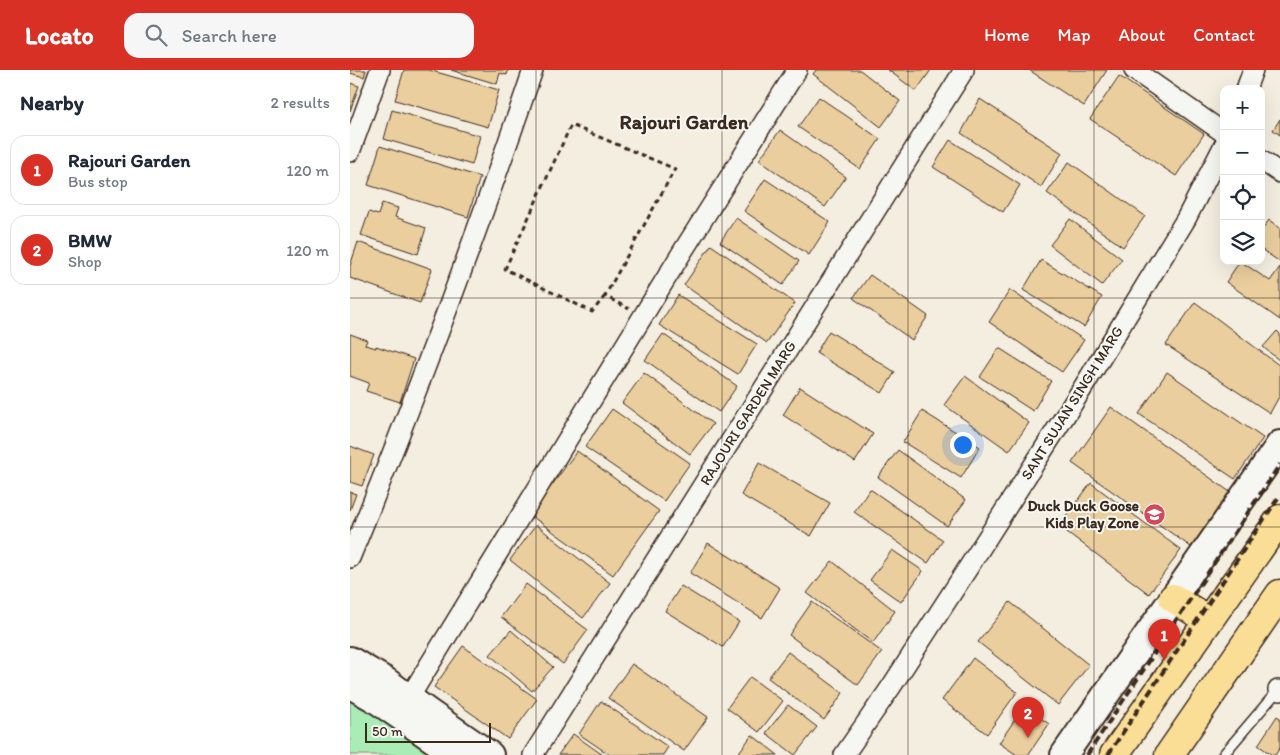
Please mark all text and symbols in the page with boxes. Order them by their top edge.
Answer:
search box [124,13,474,58]
text: Locato [25,21,94,50]
icon: search [142,21,170,49]
text: Search here [182,24,277,47]
text: Home [984,24,1030,46]
text: Map [1058,24,1091,46]
text: About [1119,24,1165,46]
text: Contact [1193,24,1255,46]
map controls [1220,85,1265,265]
button: + [1220,85,1265,130]
text: Nearby [20,90,84,115]
text: 2 results [270,93,330,112]
district label: Rajouri Garden [620,110,749,135]
button: − [1220,130,1265,175]
text: Rajouri Garden [68,149,190,172]
text: 1 [33,161,41,180]
text: 120 m [286,161,329,180]
text: Bus stop [68,172,128,191]
button: locate [1220,175,1265,220]
button: layers [1220,220,1265,265]
text: BMW [68,229,112,252]
text: 2 [33,241,41,260]
text: 120 m [286,241,329,260]
text: Shop [68,252,102,271]
street label: SANT SUJAN SINGH MARG [1017,323,1127,483]
street label: RAJOURI GARDEN MARG [696,337,800,489]
your location [950,432,976,458]
place label: Duck Duck Goose Kids Play Zone [1027,497,1139,533]
school or university icon: Duck Duck Goose Kids Play Zone [1143,503,1167,527]
pin: 1 [1148,619,1180,660]
pin: 2 [1012,697,1044,738]
scale bar [365,720,491,743]
text: 50 m [372,723,403,740]

